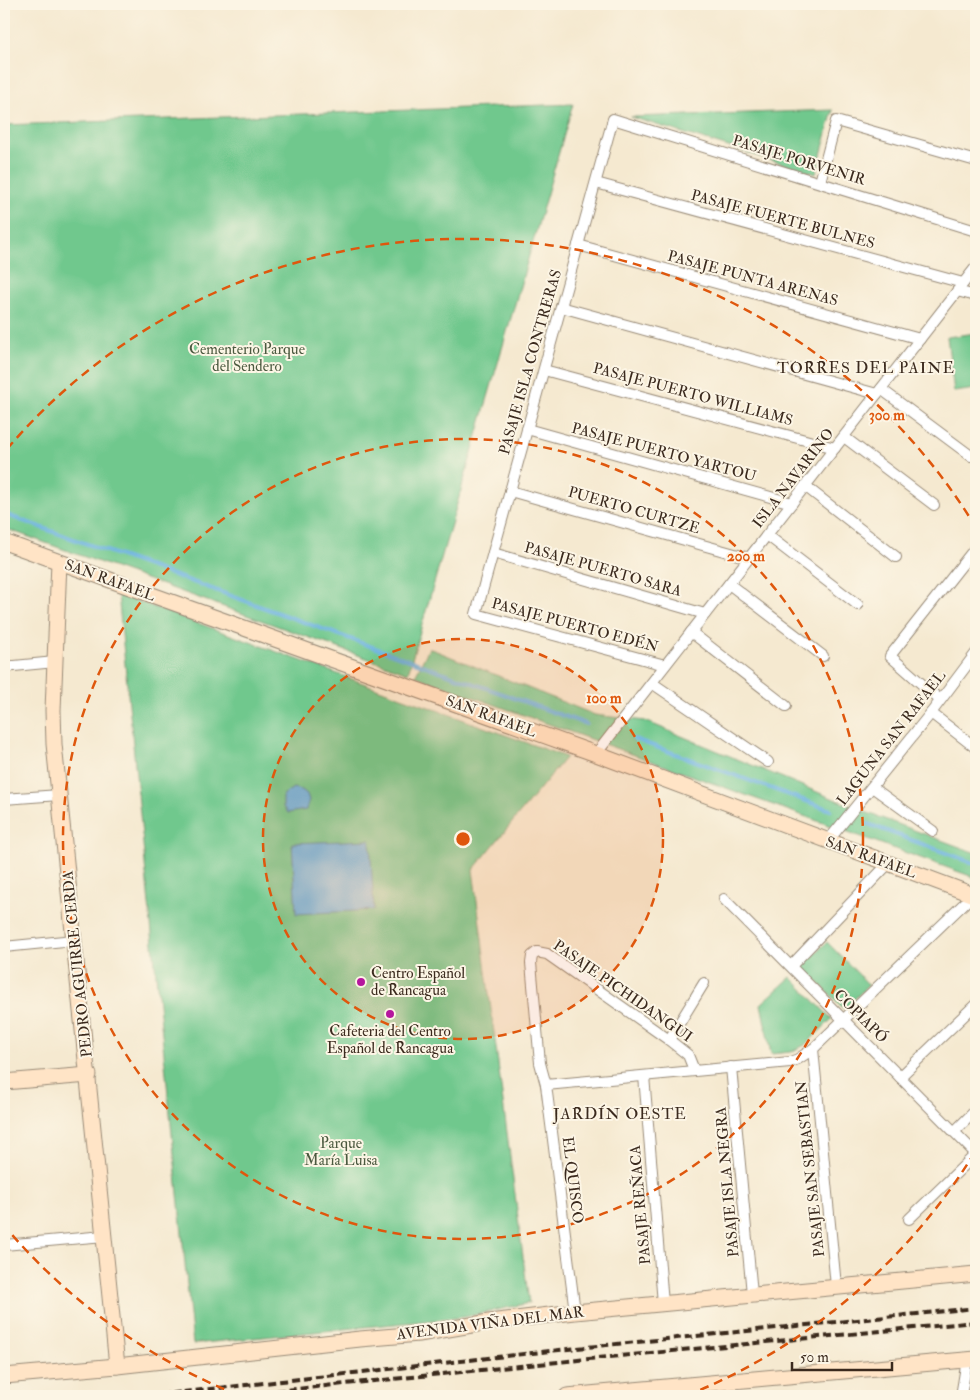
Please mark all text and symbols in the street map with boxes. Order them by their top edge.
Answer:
street label: PASAJE PORVENIR [730,131,869,191]
street label: PASAJE FUERTE BULNES [689,186,877,254]
street label: PASAJE PUNTA ARENAS [665,247,840,311]
street label: PASAJE ISLA CONTRERAS [495,267,567,457]
park label: Cementerio Parque del Sendero [189,340,305,376]
district label: TORRES DEL PAINE [777,358,955,378]
street label: PASAJE PUERTO WILLIAMS [591,359,795,431]
text: 300 m [869,406,905,425]
street label: PASAJE PUERTO YARTOU [569,419,759,487]
street label: ISLA NAVARINO [748,425,838,532]
street label: PUERTO CURTZE [566,483,702,538]
street label: PASAJE PUERTO SARA [522,538,684,602]
text: 200 m [727,547,765,566]
street label: SAN RAFAEL [62,555,158,606]
street label: PASAJE PUERTO EDÉN [489,592,661,658]
street label: LAGUNA SAN RAFAEL [833,667,950,810]
text: 100 m [586,689,622,708]
street label: SAN RAFAEL [443,691,539,742]
centre of rings [454,830,472,848]
street label: SAN RAFAEL [823,832,919,883]
street label: PEDRO AGUIRRE CERDA [58,869,97,1058]
street label: PASAJE PICHIDANGUI [549,936,696,1047]
place label: Centro Español de Rancagua [371,964,465,1000]
marker: Centro Español de Rancagua [355,976,367,988]
street label: COPIAPÓ [830,984,893,1047]
marker: Cafeteria del Centro Español de Rancagua [384,1008,396,1020]
place label: Cafeteria del Centro Español de Rancagua [327,1022,454,1059]
street label: PASAJE SAN SEBASTIAN [792,1079,830,1258]
district label: JARDÍN OESTE [552,1104,687,1125]
street label: PASAJE ISLA NEGRA [711,1105,745,1258]
park label: Parque María Luisa [304,1134,379,1170]
street label: EL QUISCO [558,1135,587,1225]
street label: PASAJE REÑACA [625,1144,656,1266]
street label: AVENIDA VIÑA DEL MAR [394,1301,586,1345]
scale bar [792,1340,892,1372]
text: 50 m [800,1348,829,1367]

